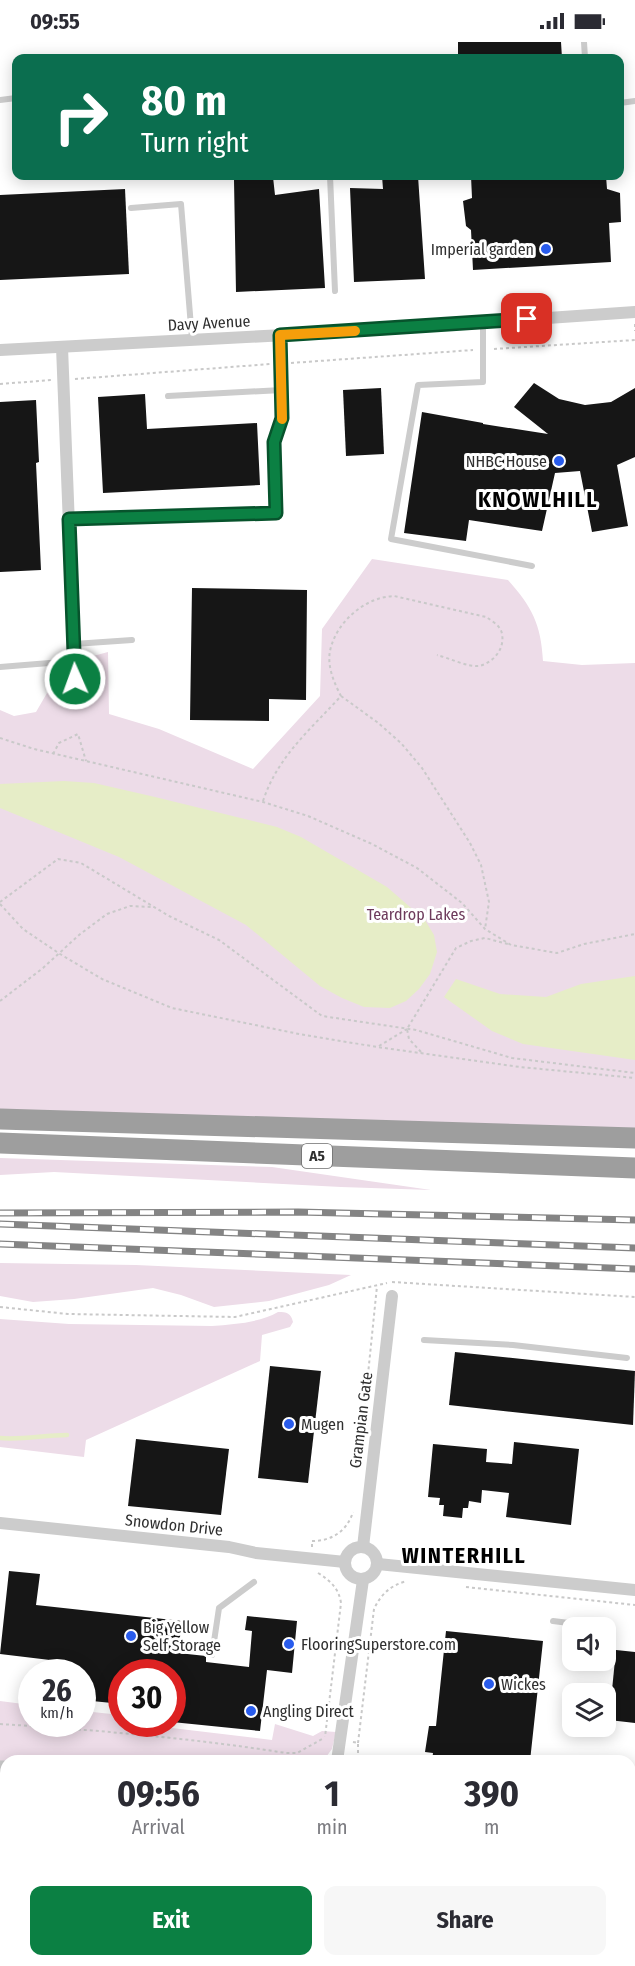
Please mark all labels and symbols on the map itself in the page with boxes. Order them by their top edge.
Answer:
place label: Imperial garden [431,240,534,259]
marker: Imperial garden [539,242,553,256]
pin [501,293,552,344]
street label: Davy Avenue [167,311,251,335]
place label: NHBC House [466,452,547,471]
marker: NHBC House [552,454,566,468]
district label: KNOWLHILL [478,486,598,513]
position arrow [43,647,107,711]
park label: Teardrop Lakes [367,905,465,924]
road number: A5 [302,1144,332,1168]
street label: Grampian Gate [346,1371,376,1469]
place label: Mugen [301,1415,344,1434]
marker: Mugen [282,1417,296,1431]
street label: Snowdon Drive [124,1510,224,1540]
district label: WINTERHILL [402,1542,526,1569]
place label: Big Yellow Self Storage [143,1618,221,1655]
marker: Big Yellow Self Storage [124,1629,138,1643]
place label: FlooringSuperstore.com [301,1635,456,1654]
marker: FlooringSuperstore.com [282,1637,296,1651]
speed limit sign: 30 [108,1659,186,1737]
place label: Wickes [501,1675,546,1694]
marker: Wickes [482,1677,496,1691]
place label: Angling Direct [263,1702,355,1721]
marker: Angling Direct [244,1704,258,1718]

